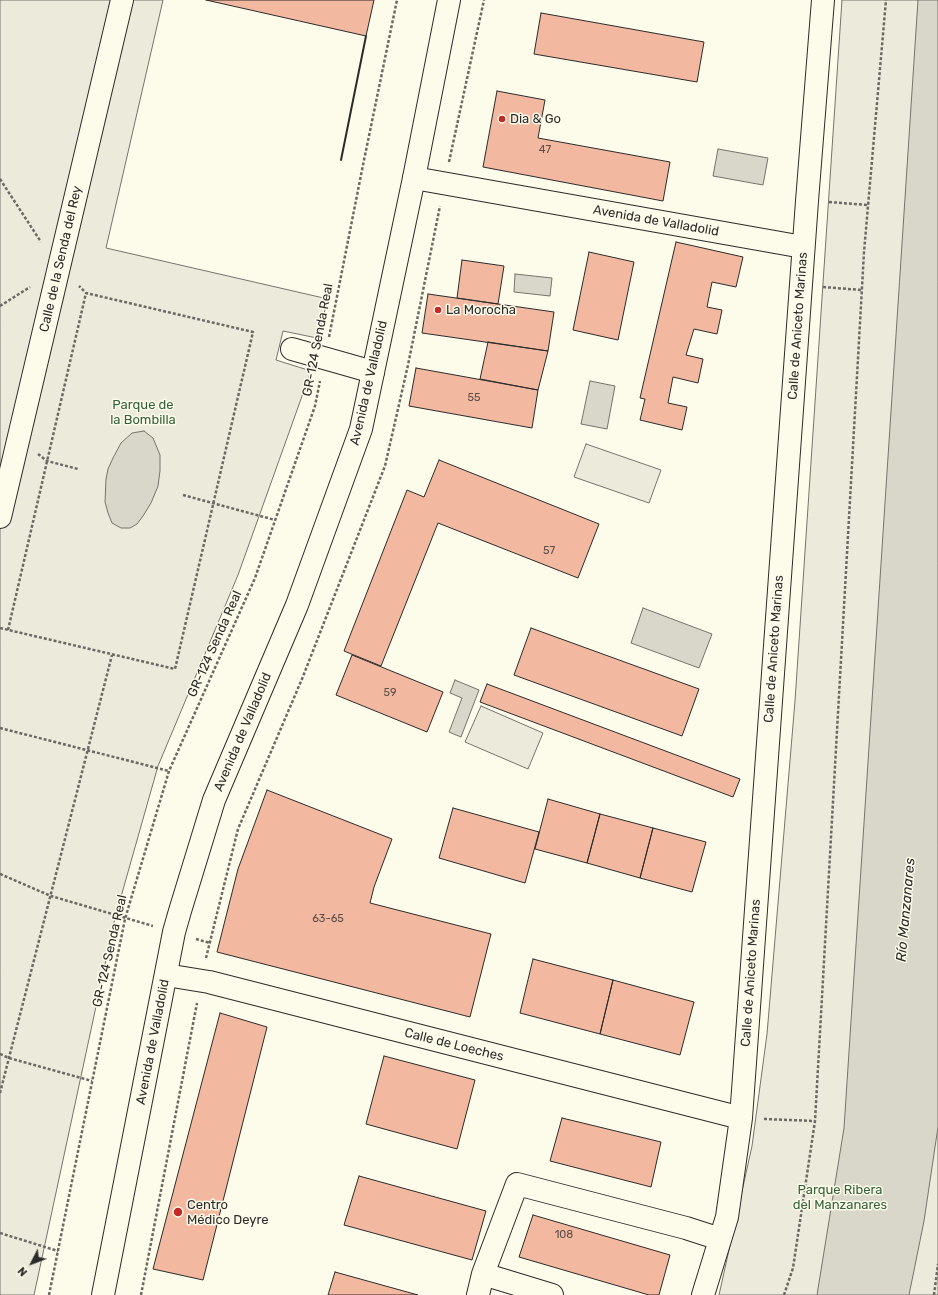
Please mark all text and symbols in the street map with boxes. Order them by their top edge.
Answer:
place label: Dia & Go [510,111,561,127]
marker: Dia & Go [497,114,507,124]
house number: 47 [539,143,551,157]
street label: Calle de la Senda del Rey [37,184,85,334]
street label: Avenida de Valladolid [592,202,720,240]
street label: Calle de Aniceto Marinas [785,252,811,400]
street label: GR-124 Senda Real [299,282,337,398]
place label: La Morocha [446,302,516,318]
marker: La Morocha [433,305,443,315]
street label: Avenida de Valladolid [347,319,391,447]
house number: 55 [467,391,481,405]
park label: Parque de la Bombilla [110,397,176,428]
house number: 57 [543,544,555,558]
street label: Calle de Aniceto Marinas [761,575,787,723]
street label: GR-124 Senda Real [185,588,245,700]
street label: Avenida de Valladolid [211,670,275,794]
house number: 59 [383,686,397,700]
water label: Río Manzanares [893,857,919,963]
street label: GR-124 Senda Real [90,893,130,1009]
street label: Calle de Aniceto Marinas [738,899,764,1047]
house number: 63-65 [312,912,344,926]
street label: Avenida de Valladolid [133,978,173,1106]
street label: Calle de Loeches [403,1025,505,1065]
park label: Parque Ribera del Manzanares [793,1182,887,1213]
place label: Centro Médico Deyre [187,1197,269,1228]
marker: Centro Médico Deyre [172,1206,184,1218]
house number: 108 [555,1228,573,1242]
north arrow [12,1243,52,1283]
text: N [15,1264,30,1279]

